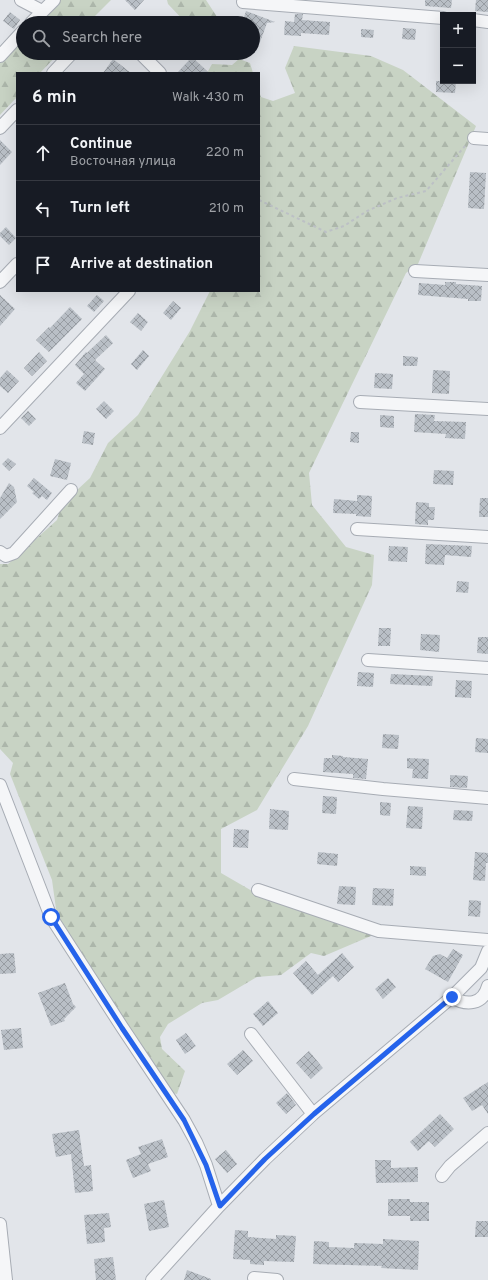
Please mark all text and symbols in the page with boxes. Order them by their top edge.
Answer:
map controls [440,12,476,84]
button: + [440,12,476,48]
search box [16,16,260,60]
icon: search [30,27,52,49]
text: Search here [62,29,142,48]
button: − [440,48,476,84]
text: 6 min [32,87,76,109]
text: Walk · 430 m [172,90,244,106]
text: Continue [70,135,132,154]
icon: ahead [32,142,54,164]
text: 220 m [206,145,244,161]
text: Восточная улица [70,154,176,170]
icon: left [32,198,54,220]
text: Turn left [70,199,130,218]
text: 210 m [209,201,244,217]
icon: arrive [32,254,54,276]
text: Arrive at destination [70,255,213,274]
route start [42,908,60,926]
route end [443,988,461,1006]

